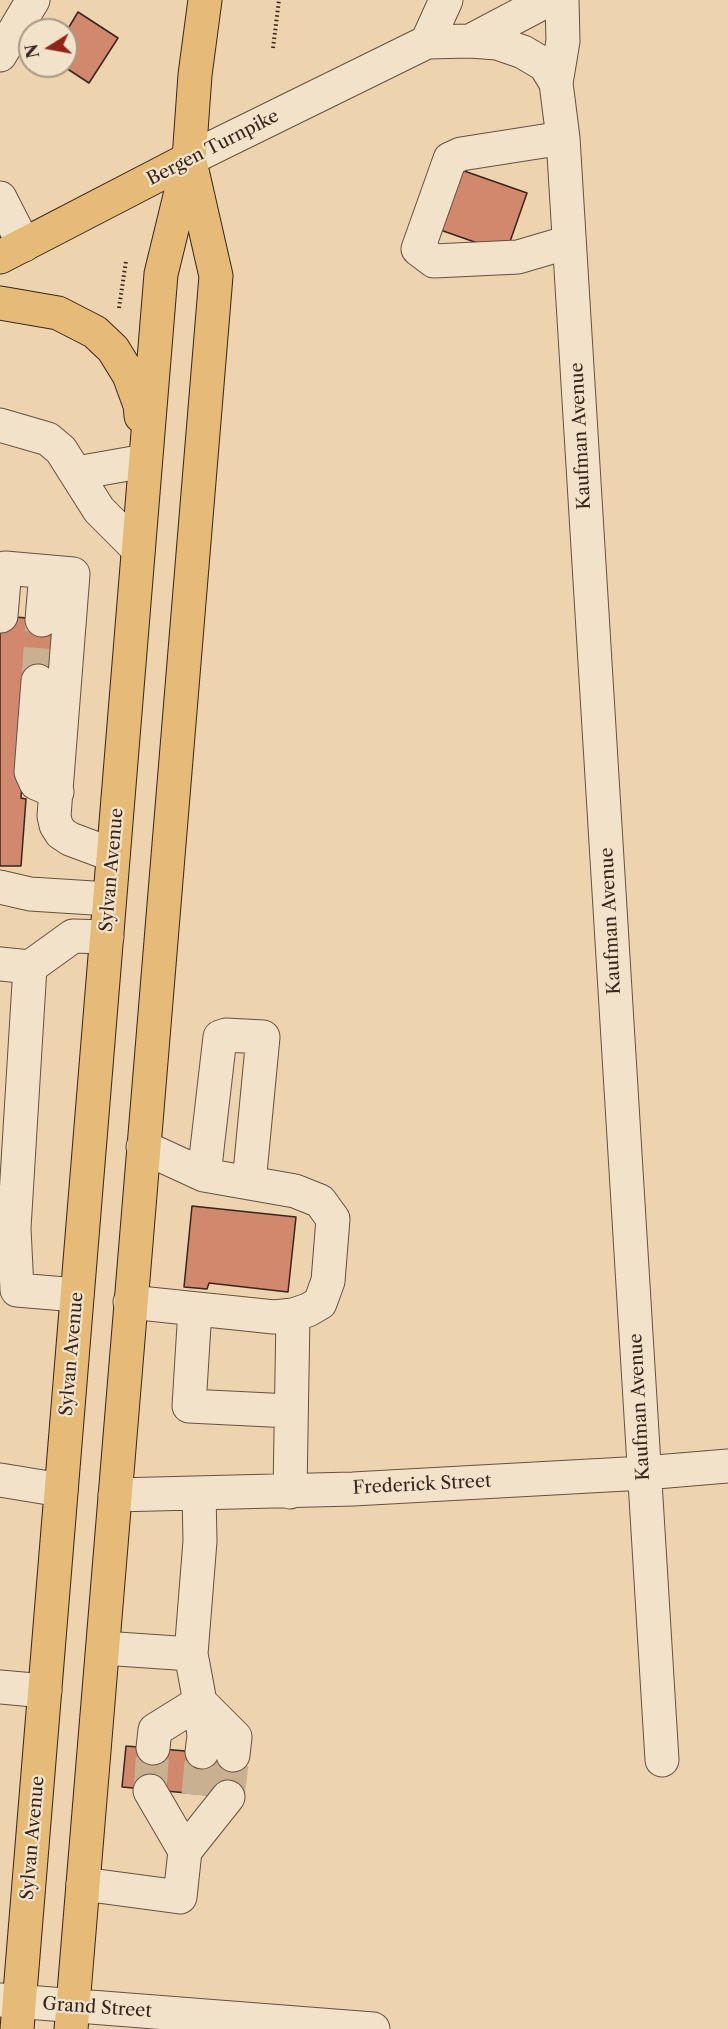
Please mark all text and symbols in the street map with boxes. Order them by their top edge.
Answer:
north arrow [18,18,78,78]
text: N [21,42,43,60]
street label: Bergen Turnpike [144,105,282,191]
street label: Kaufman Avenue [566,362,596,510]
street label: Sylvan Avenue [96,807,128,933]
street label: Kaufman Avenue [596,847,626,995]
street label: Sylvan Avenue [56,1291,88,1417]
street label: Kaufman Avenue [625,1333,655,1481]
street label: Frederick Street [352,1471,492,1499]
street label: Sylvan Avenue [17,1775,49,1901]
street label: Grand Street [42,1993,152,2023]

